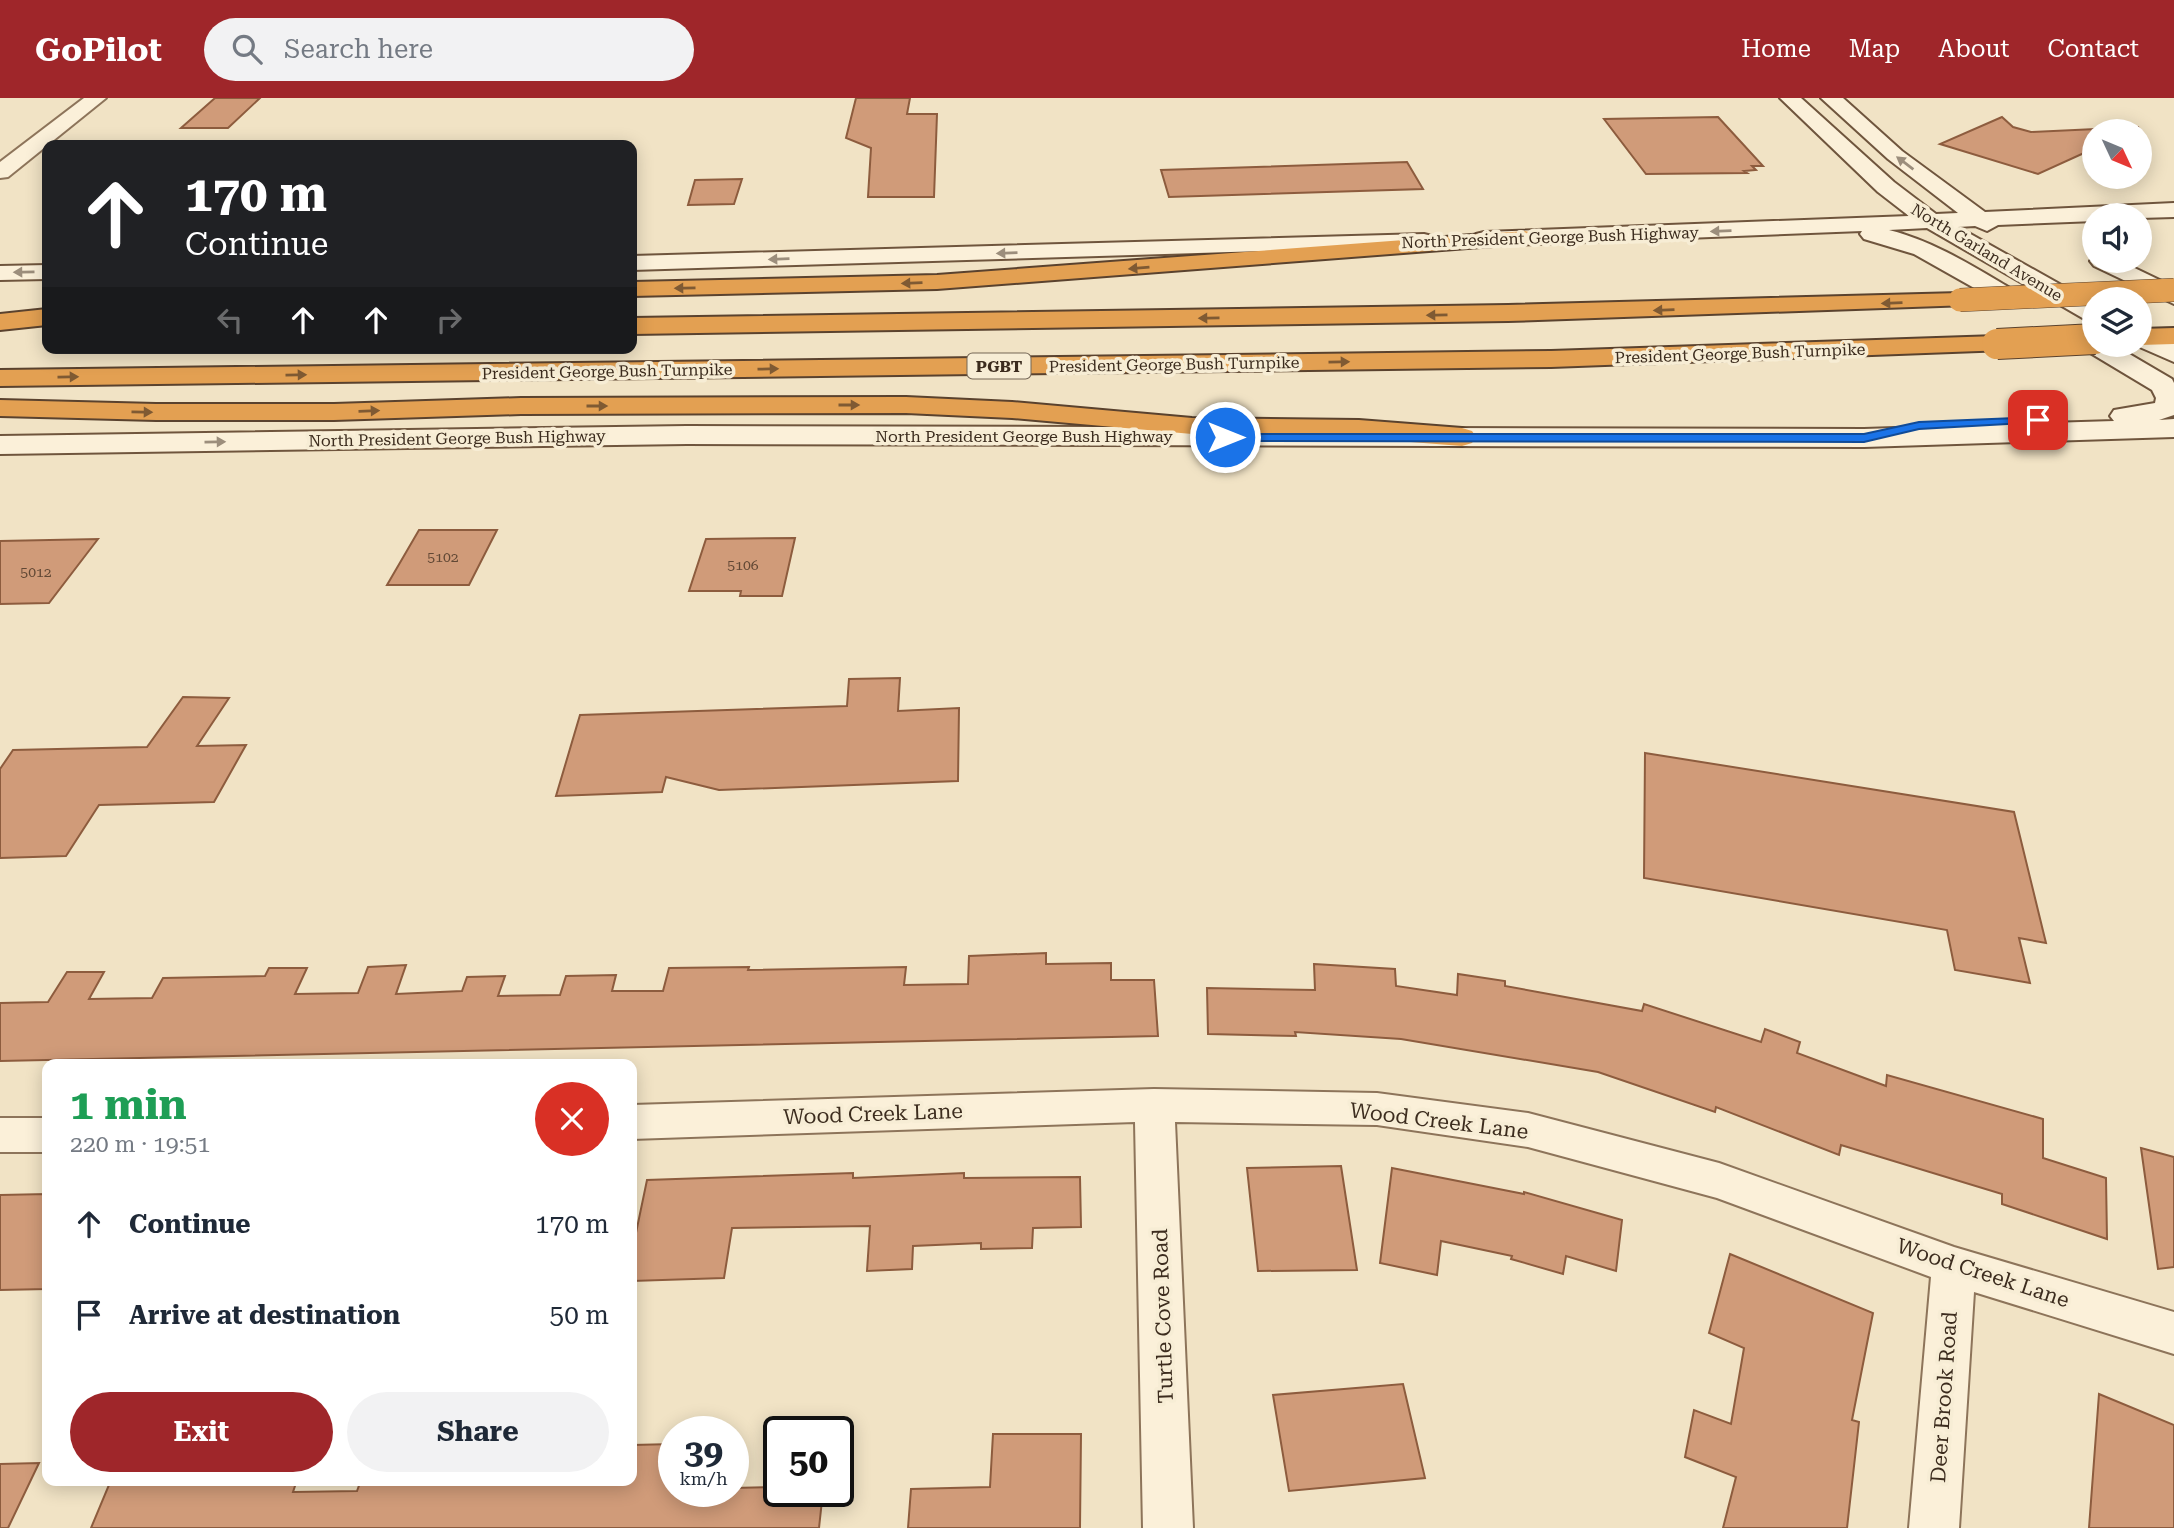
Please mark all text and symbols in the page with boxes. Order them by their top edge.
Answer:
search box [204,18,694,81]
text: GoPilot [35,30,162,69]
icon: search [228,30,266,68]
text: Search here [284,34,433,64]
text: Home [1741,35,1811,63]
text: Map [1849,35,1900,63]
text: About [1938,35,2009,63]
text: Contact [2047,35,2139,63]
north arrow [2082,119,2152,189]
map controls [2082,119,2152,357]
one-way arrow [1896,156,1914,170]
text: 170 m [185,166,327,223]
icon: ahead [70,168,161,259]
street label: North Garland Avenue [1908,200,2066,305]
button: sound [2082,203,2152,273]
street label: North President George Bush Highway [1401,223,1700,252]
text: Continue [185,225,328,263]
one-way arrow [1710,225,1732,236]
one-way arrow [995,247,1017,259]
one-way arrow [768,254,790,265]
one-way arrow [1128,262,1150,273]
one-way arrow [12,267,34,278]
one-way arrow [901,277,923,288]
one-way arrow [673,282,695,294]
button: layers [2082,287,2152,357]
one-way arrow [1880,297,1902,308]
icon: left [211,301,249,339]
icon: ahead [284,301,322,339]
icon: ahead [357,301,395,339]
icon: right [430,301,468,339]
one-way arrow [1653,304,1675,315]
one-way arrow [1425,309,1447,320]
one-way arrow [1198,312,1220,324]
street label: President George Bush Turnpike [1614,340,1866,367]
street label: President George Bush Turnpike [1048,353,1300,376]
road number: PGBT [968,354,1030,378]
one-way arrow [1328,356,1350,368]
street label: President George Bush Turnpike [481,360,733,383]
one-way arrow [757,363,779,375]
one-way arrow [285,369,307,381]
one-way arrow [57,372,79,383]
pin [2008,390,2068,450]
one-way arrow [838,399,860,411]
one-way arrow [586,400,608,412]
position arrow [1188,400,1262,474]
icon: arrive [2019,401,2057,439]
one-way arrow [358,405,380,416]
one-way arrow [131,406,153,417]
street label: North President George Bush Highway [308,426,606,451]
street label: North President George Bush Highway [875,427,1173,446]
one-way arrow [204,436,226,448]
house number: 5102 [427,549,459,565]
house number: 5106 [727,557,759,573]
house number: 5012 [20,564,52,580]
text: 1 min [70,1080,187,1129]
button: close [535,1082,609,1156]
street label: Wood Creek Lane [1348,1098,1530,1144]
street label: Wood Creek Lane [783,1099,963,1129]
text: 220 m · 19:51 [70,1131,210,1158]
icon: ahead [70,1205,108,1243]
text: Continue [129,1209,251,1239]
text: 170 m [535,1209,609,1239]
street label: Turtle Cove Road [1148,1228,1178,1404]
street label: Wood Creek Lane [1894,1234,2072,1312]
icon: arrive [70,1296,108,1334]
text: Arrive at destination [129,1300,400,1330]
text: 50 m [550,1300,609,1330]
street label: Deer Brook Road [1926,1310,1962,1484]
button: Exit [70,1392,333,1472]
button: Share [347,1392,609,1472]
speed limit sign: 50 [763,1416,854,1507]
text: 39 [684,1432,723,1473]
text: km/h [679,1468,728,1489]

